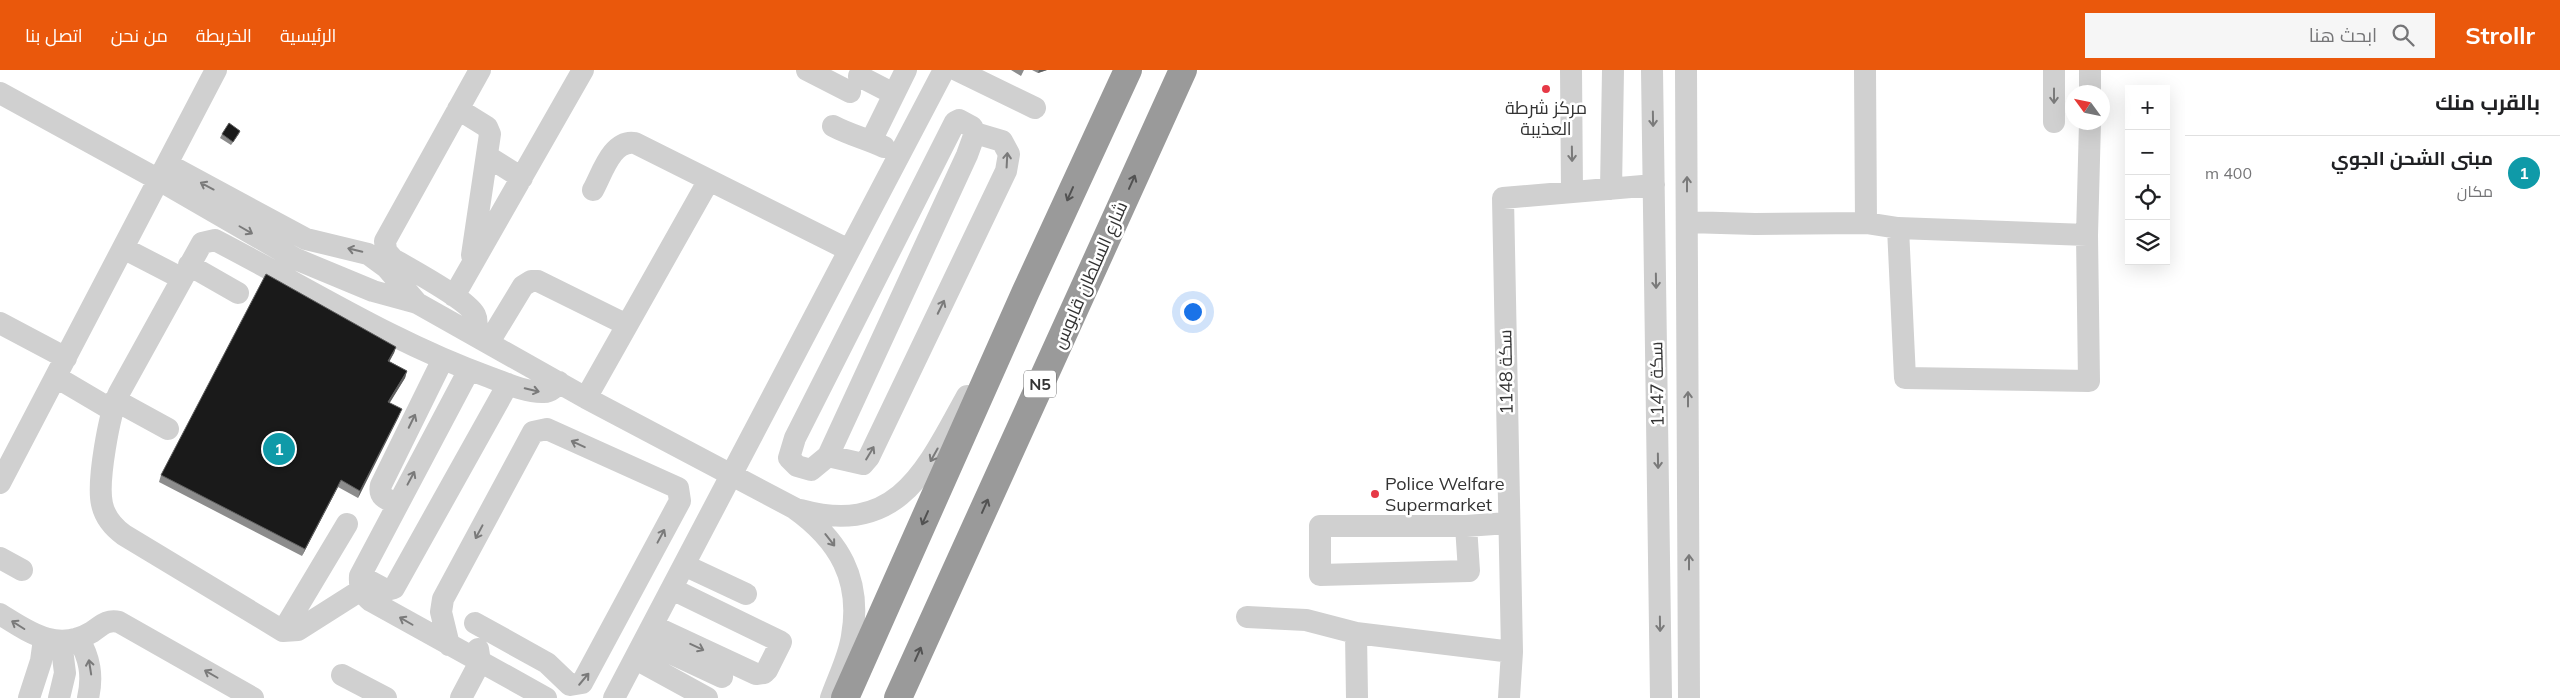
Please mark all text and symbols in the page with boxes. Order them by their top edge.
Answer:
search box [2085,13,2435,58]
text: Strollr [2465,20,2535,50]
icon: search [2389,21,2417,49]
text: ابحث هنا [2309,23,2377,47]
text: اتصل بنا [25,24,83,47]
text: من نحن [111,24,168,47]
text: الخريطة [196,24,252,47]
text: الرئيسية [280,24,336,47]
marker: مركز شرطة العذيبة [1540,83,1552,95]
north arrow [2065,85,2110,130]
map controls [2125,85,2170,265]
button: + [2125,85,2170,130]
one-way arrow [2049,88,2059,104]
text: بالقرب منك [2435,89,2540,115]
place label: مركز شرطة العذيبة [1505,96,1587,140]
one-way arrow [1648,110,1658,126]
button: − [2125,130,2170,175]
one-way arrow [1567,145,1577,161]
text: مبنى الشحن الجوي [2331,146,2493,170]
one-way arrow [1002,152,1012,168]
text: 400 m [2205,163,2252,183]
text: 1 [2519,163,2529,183]
one-way arrow [1128,175,1137,190]
button: locate [2125,175,2170,220]
one-way arrow [1682,177,1692,193]
one-way arrow [200,180,215,190]
text: مكان [2457,181,2493,201]
one-way arrow [1065,186,1075,201]
street label: شارع السلطان قابوس [1047,197,1133,353]
button: layers [2125,220,2170,265]
one-way arrow [239,226,253,236]
one-way arrow [347,245,363,254]
one-way arrow [1651,273,1660,289]
your location [1180,299,1206,325]
one-way arrow [937,300,946,315]
street label: سكة 1148 [1493,329,1518,415]
street label: سكة 1147 [1644,341,1669,427]
road number: N5 [1024,370,1056,398]
one-way arrow [523,386,539,395]
one-way arrow [1683,392,1693,408]
one-way arrow [408,414,417,429]
pin: 1 [263,430,295,468]
one-way arrow [571,439,586,449]
one-way arrow [866,447,876,461]
one-way arrow [929,448,939,462]
one-way arrow [1653,452,1663,469]
one-way arrow [406,471,416,486]
place label: Police Welfare Supermarket [1385,472,1504,516]
marker: Police Welfare Supermarket [1369,488,1381,500]
one-way arrow [981,499,991,514]
one-way arrow [920,510,930,525]
one-way arrow [474,524,483,539]
one-way arrow [657,529,666,544]
one-way arrow [825,533,835,547]
one-way arrow [1684,554,1694,570]
one-way arrow [400,615,414,625]
one-way arrow [1655,615,1665,631]
one-way arrow [12,620,26,630]
one-way arrow [689,642,704,652]
one-way arrow [914,647,923,662]
one-way arrow [84,659,94,675]
one-way arrow [204,668,218,678]
one-way arrow [578,672,589,685]

